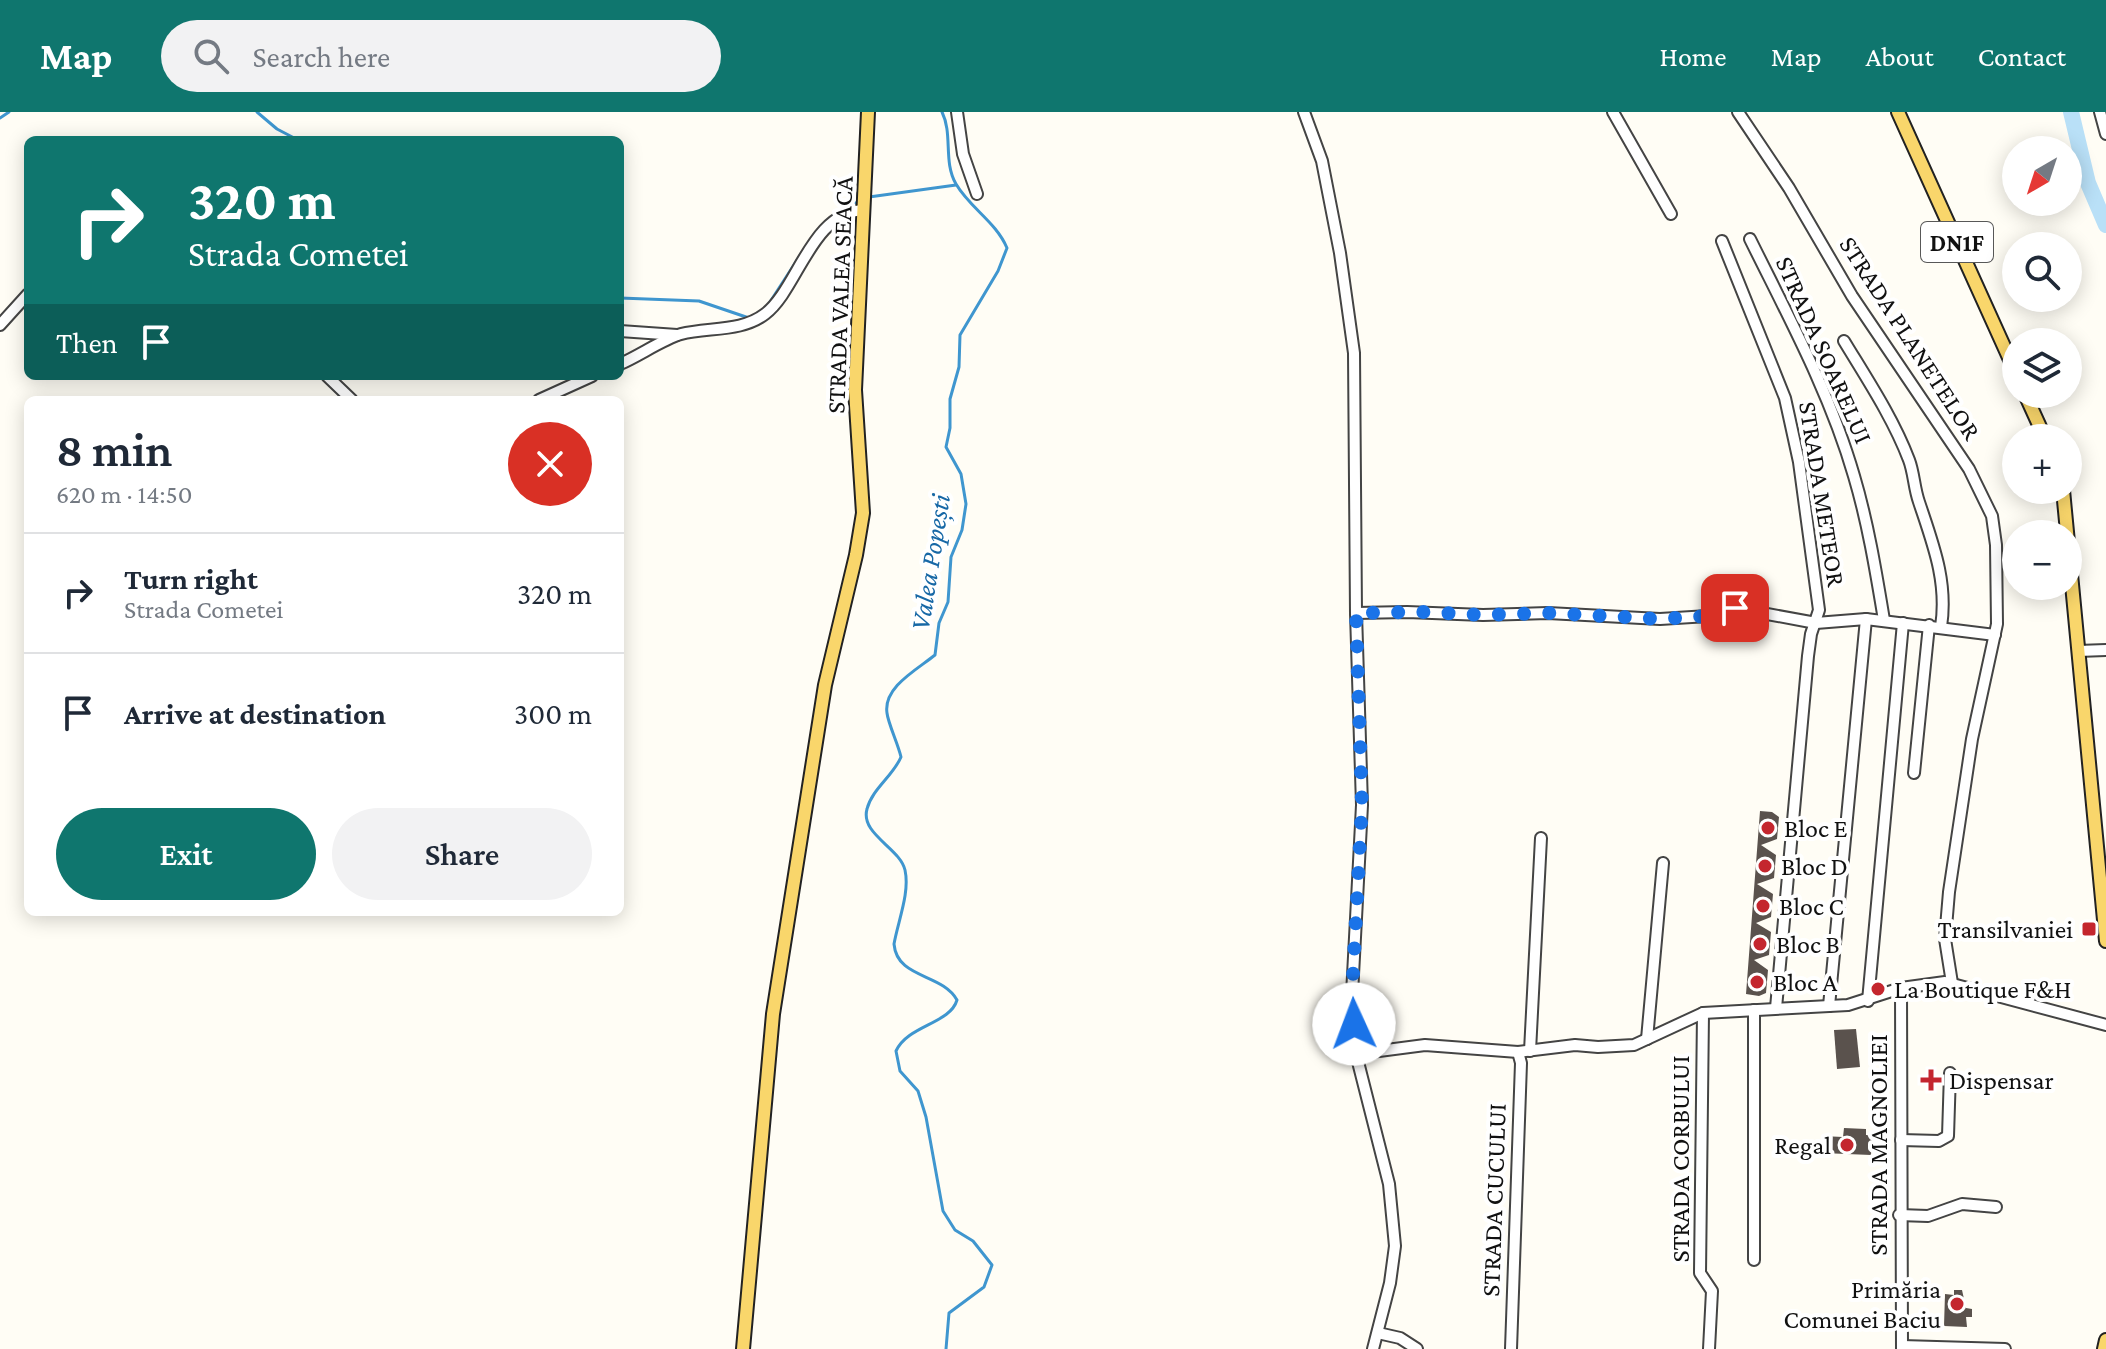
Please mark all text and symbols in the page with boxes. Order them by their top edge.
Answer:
search box [161,20,721,92]
icon: search [189,34,233,78]
text: Map [40,35,113,77]
text: Search here [253,40,390,73]
text: Home [1660,41,1727,72]
text: Map [1771,41,1822,72]
text: About [1866,41,1934,72]
text: Contact [1978,41,2066,72]
north arrow [2002,136,2082,216]
map controls [2002,136,2082,600]
icon: right [56,168,160,272]
text: 320 m [188,169,336,231]
street label: STRADA VALEA SEACĂ [821,176,859,414]
road number: DN1F [1921,222,1993,262]
street label: STRADA PLANETELOR [1833,231,1987,446]
button: search [2002,232,2082,312]
text: Strada Cometei [188,234,408,274]
street label: STRADA SOARELUI [1770,252,1878,448]
icon: arrive [134,320,178,364]
text: Then [56,326,118,359]
button: layers [2002,328,2082,408]
street label: STRADA METEOR [1793,399,1851,589]
button: close [508,422,592,506]
text: 8 min [56,423,172,476]
button: + [2002,424,2082,504]
text: 620 m · 14:50 [56,480,192,509]
water label: Valea Popești [904,491,958,633]
button: − [2002,520,2082,600]
text: Turn right [124,562,258,595]
icon: right [56,571,100,615]
pin [1701,574,1769,642]
text: 320 m [517,577,592,610]
icon: arrive [1713,586,1757,630]
text: Strada Cometei [124,595,283,624]
icon: arrive [56,691,100,735]
text: Arrive at destination [124,697,386,730]
text: 300 m [514,697,592,730]
button: Exit [56,808,316,900]
button: Share [332,808,592,900]
place label: Bloc E [1784,814,1848,843]
marker: Bloc E [1759,819,1777,837]
place label: Bloc D [1781,852,1848,881]
marker: Bloc D [1756,857,1774,875]
place label: Bloc C [1779,892,1844,921]
marker: Bloc C [1754,897,1772,915]
place label: Transilvaniei [1937,915,2073,944]
marker: Transilvaniei [2080,920,2098,938]
place label: Bloc B [1776,930,1840,959]
marker: Bloc B [1751,935,1769,953]
place label: Bloc A [1773,968,1838,997]
marker: Bloc A [1748,973,1766,991]
place label: La Boutique F&H [1894,975,2071,1004]
marker: La Boutique F&H [1869,980,1887,998]
position arrow [1312,982,1396,1066]
street label: STRADA MAGNOLIEI [1864,1034,1893,1256]
street label: STRADA CORBULUI [1666,1055,1695,1263]
place label: Dispensar [1949,1066,2054,1095]
marker: Dispensar [1920,1069,1942,1091]
street label: STRADA CUCULUI [1476,1103,1512,1297]
place label: Regal [1774,1131,1831,1160]
marker: Regal [1838,1136,1856,1154]
place label: Primăria Comunei Baciu [1784,1275,1941,1334]
marker: Primăria Comunei Baciu [1948,1295,1966,1313]

